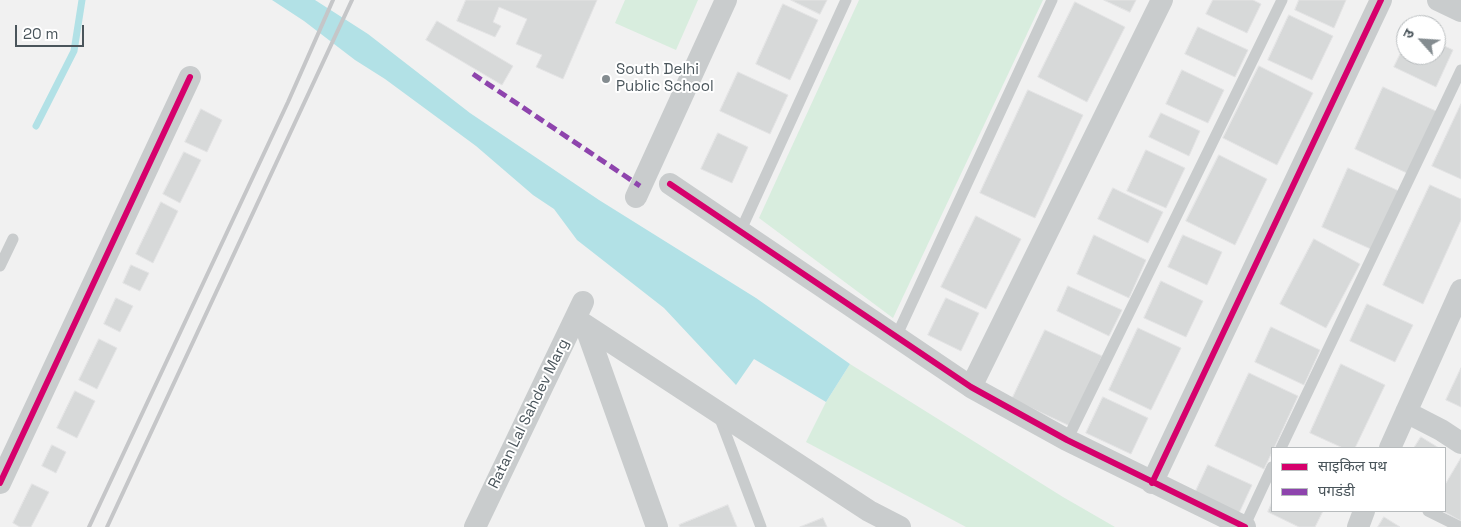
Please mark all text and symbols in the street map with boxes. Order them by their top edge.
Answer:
scale bar [18,15,86,47]
north arrow [1396,15,1446,65]
text: 20 m [23,24,58,43]
text: उ [1399,26,1418,42]
place label: South Delhi Public School [616,61,714,96]
marker: South Delhi Public School [600,73,612,85]
street label: Ratan Lal Sahdev Marg [485,336,573,492]
legend [1271,447,1446,512]
text: साइकिल पथ [1318,456,1387,475]
text: पगडंडी [1318,481,1355,500]

